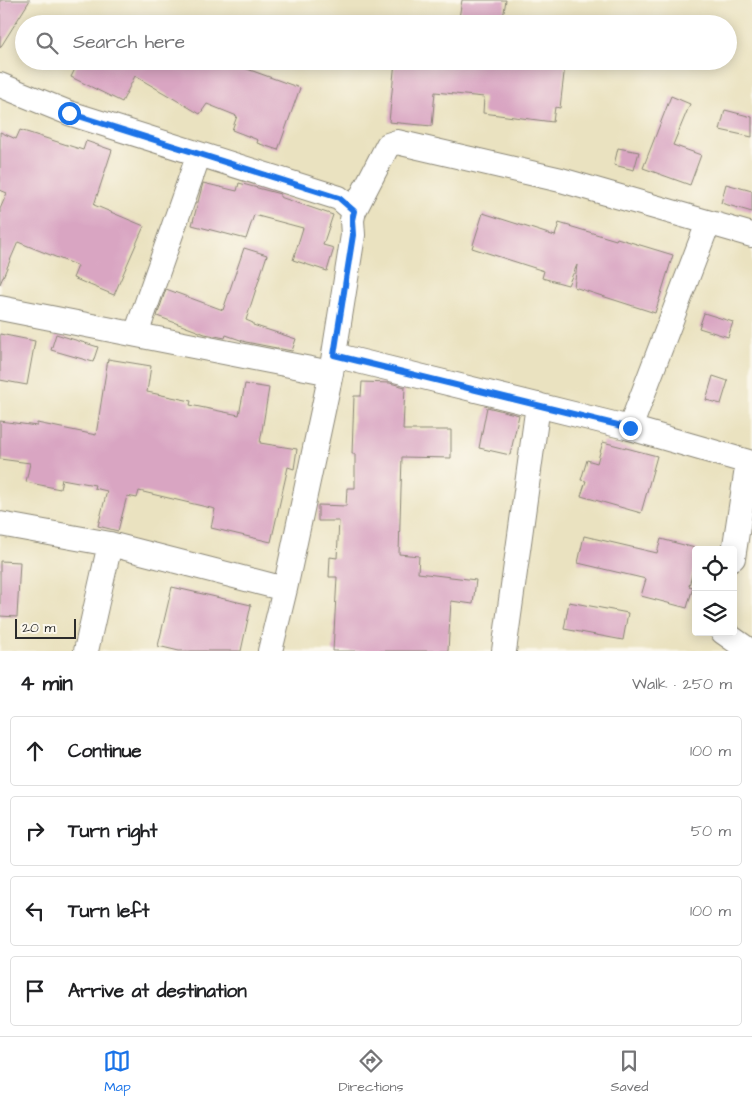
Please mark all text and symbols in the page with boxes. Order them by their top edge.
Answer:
search box [15,15,737,70]
icon: search [33,29,61,57]
text: Search here [73,29,185,56]
route start [58,102,81,125]
route end [619,417,642,440]
map controls [692,546,737,636]
button: locate [692,546,737,591]
button: layers [692,591,737,636]
scale bar [15,616,76,639]
text: 20 m [22,618,55,638]
text: 4 min [20,669,73,698]
text: Walk · 250 m [632,673,732,695]
icon: ahead [21,737,49,765]
text: Continue [68,738,142,765]
text: 100 m [690,740,731,762]
icon: right [21,817,49,845]
text: Turn right [68,818,157,845]
text: 50 m [691,820,731,842]
icon: left [21,897,49,925]
text: Turn left [68,898,149,925]
text: 100 m [690,900,731,922]
icon: arrive [21,977,49,1005]
text: Arrive at destination [68,978,247,1005]
tab: Map [103,1047,131,1097]
tab: Directions [338,1047,403,1097]
tab: Saved [610,1047,649,1097]

